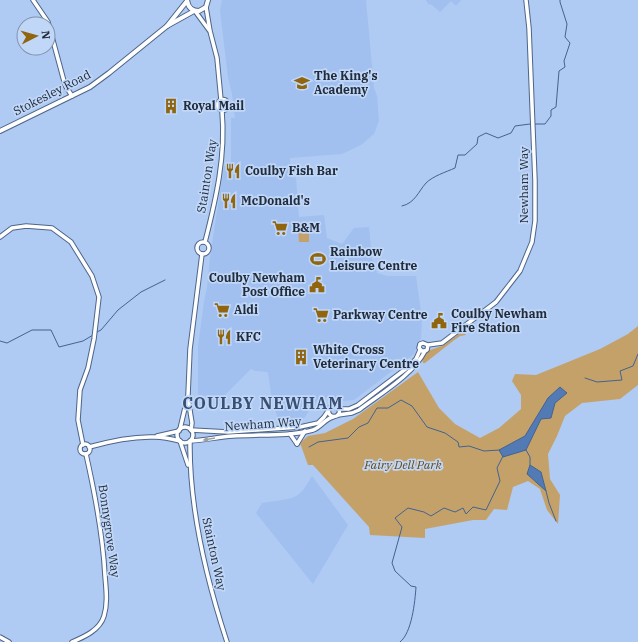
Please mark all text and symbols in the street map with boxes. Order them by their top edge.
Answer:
north arrow [16,16,56,56]
text: N [39,30,53,40]
street label: Stokesley Road [11,67,93,119]
place label: The King's Academy [314,68,378,97]
school or university icon: The King's Academy [293,74,311,92]
building icon: Royal Mail [162,97,180,115]
place label: Royal Mail [183,98,244,113]
street label: Stainton Way [193,137,220,214]
street label: Newham Way [516,146,531,224]
restaurant icon: Coulby Fish Bar [224,162,242,180]
place label: Coulby Fish Bar [245,163,338,178]
restaurant icon: McDonald's [220,192,238,210]
place label: McDonald's [241,193,310,208]
supermarket icon: B&M [271,219,289,237]
place label: B&M [292,220,320,235]
place label: Rainbow Leisure Centre [330,244,418,273]
sports icon: Rainbow Leisure Centre [309,250,327,268]
place label: Coulby Newham Post Office [209,270,305,299]
public building icon: Coulby Newham Post Office [308,276,326,294]
supermarket icon: Aldi [213,301,231,319]
place label: Aldi [234,302,258,317]
supermarket icon: Parkway Centre [312,306,330,324]
place label: Coulby Newham Fire Station [451,306,548,335]
place label: Parkway Centre [333,307,428,322]
public building icon: Coulby Newham Fire Station [430,312,448,330]
restaurant icon: KFC [215,328,233,346]
place label: KFC [236,329,261,344]
place label: White Cross Veterinary Centre [313,342,419,371]
building icon: White Cross Veterinary Centre [292,348,310,366]
district label: COULBY NEWHAM [182,393,344,413]
street label: Newham Way [224,413,302,434]
one-way arrow [203,436,215,442]
park label: Fairy Dell Park [363,457,442,472]
street label: Bonnygrove Way [96,483,124,579]
street label: Stainton Way [199,516,230,592]

